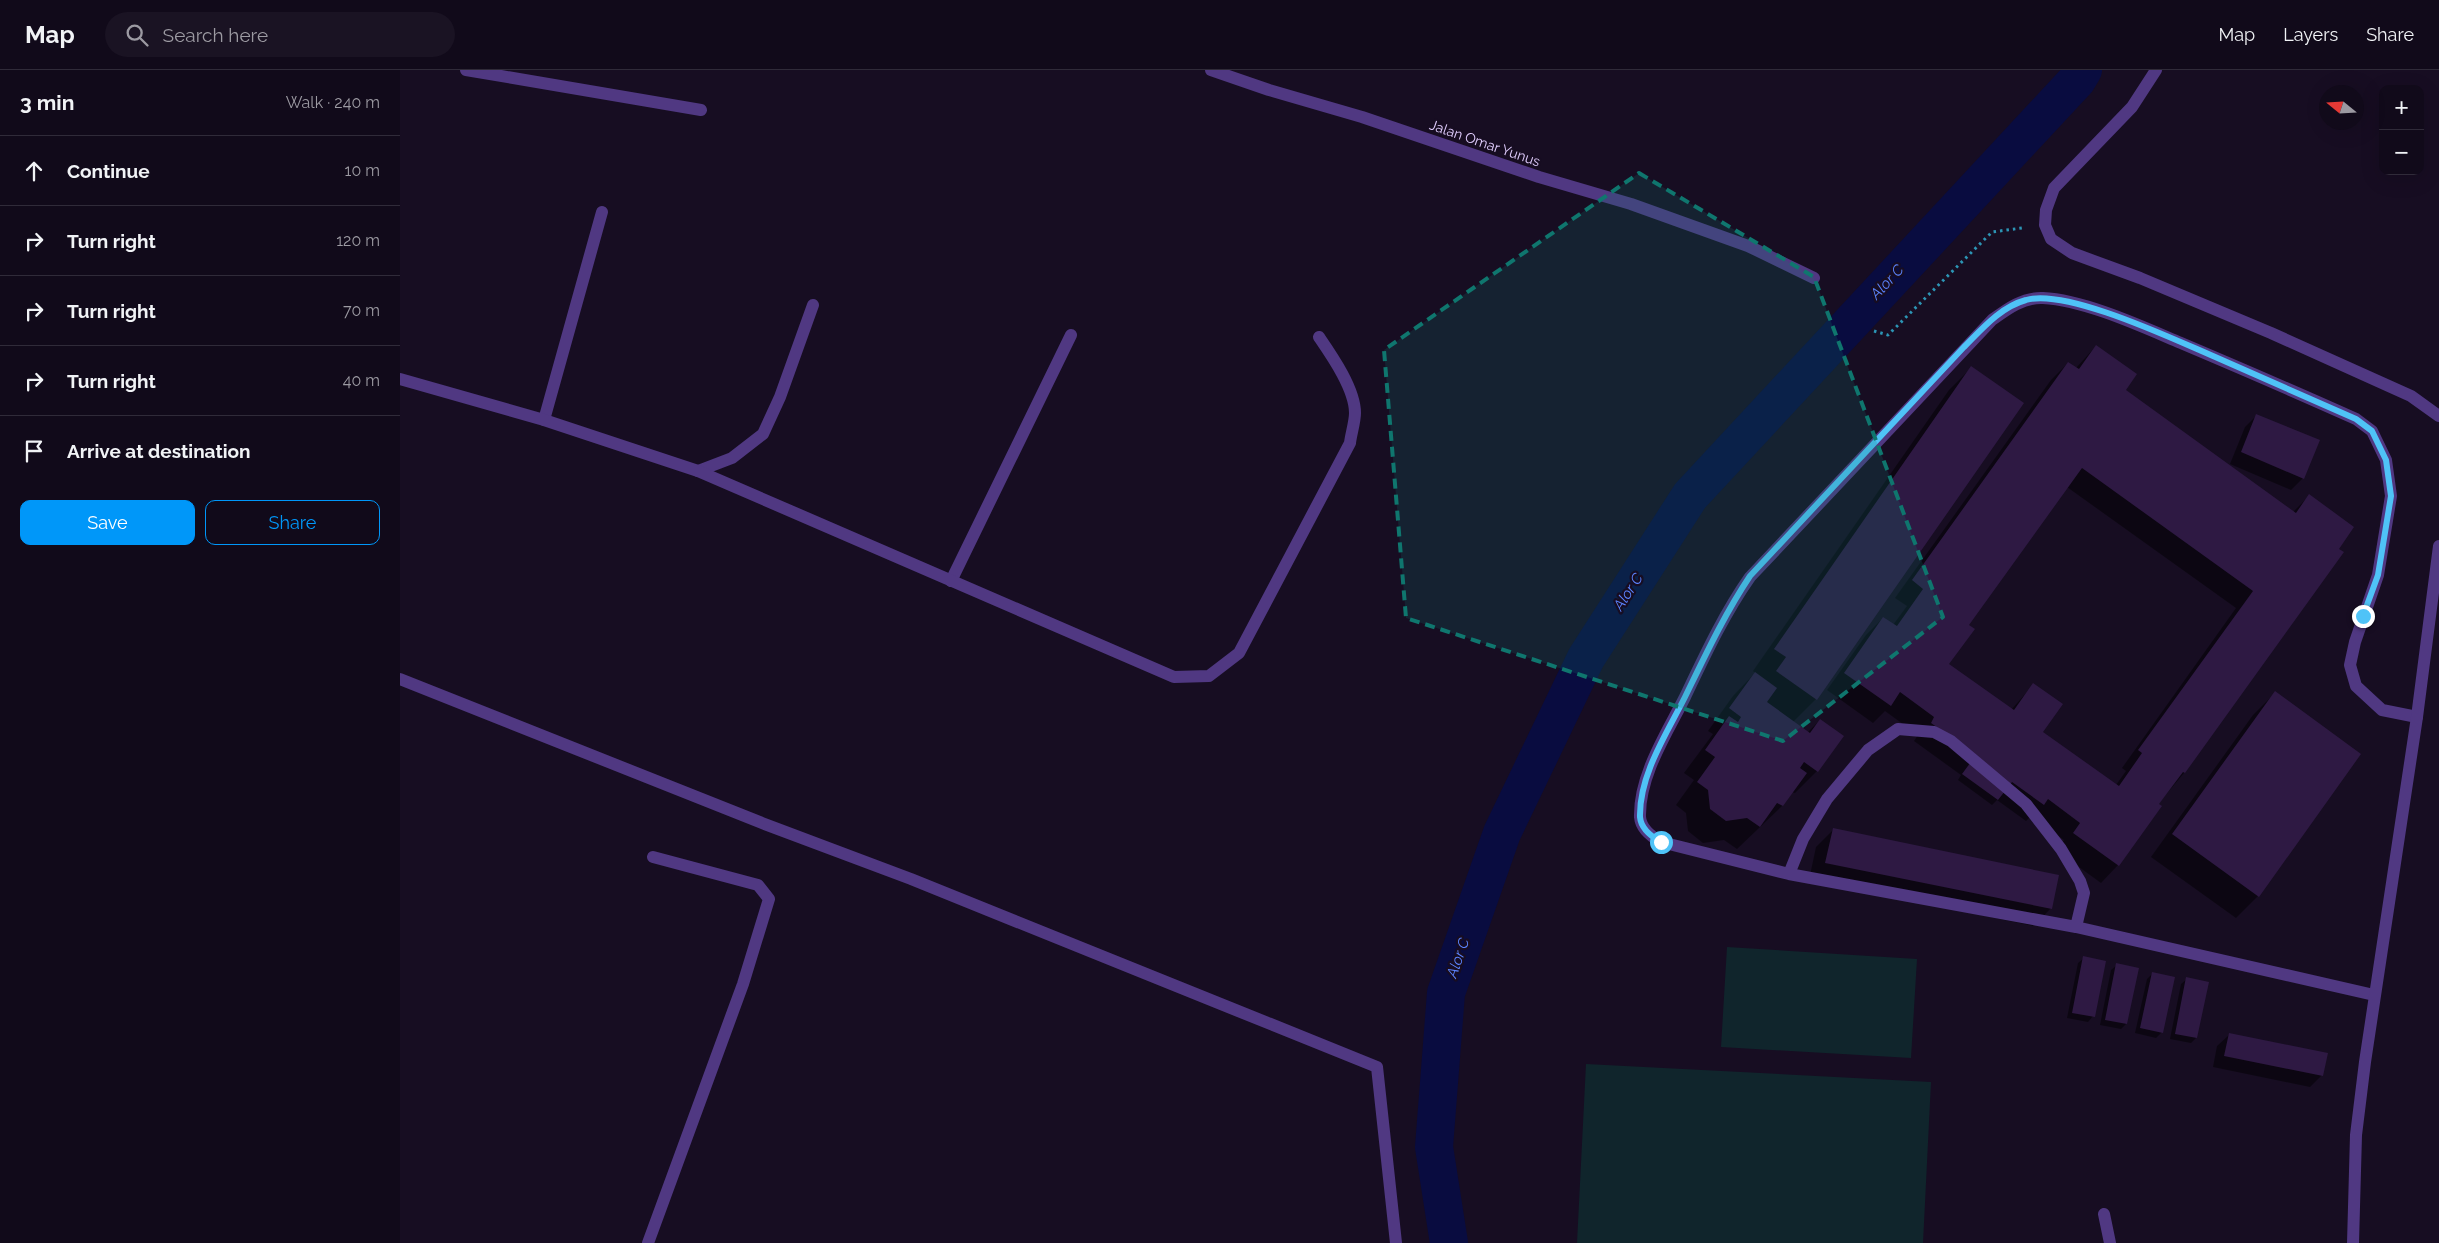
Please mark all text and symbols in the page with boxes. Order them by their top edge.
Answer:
search box [105,12,455,57]
text: Map [25,20,75,49]
icon: search [123,21,151,49]
text: Search here [163,24,268,46]
text: Map [2219,24,2255,45]
text: Layers [2283,24,2338,45]
text: Share [2366,24,2414,45]
north arrow [2319,85,2364,130]
map controls [2379,85,2424,175]
button: + [2379,85,2424,130]
text: 3 min [20,90,74,115]
text: Walk · 240 m [286,93,380,112]
street label: Jalan Omar Yunus [1428,117,1543,169]
button: − [2379,130,2424,175]
icon: ahead [20,157,48,185]
text: Continue [67,160,150,182]
text: 10 m [345,161,380,180]
icon: right [20,227,48,255]
text: Turn right [67,230,156,252]
text: 120 m [336,231,380,250]
water label: Alor C [1866,260,1908,304]
icon: right [20,297,48,325]
text: Turn right [67,300,156,322]
text: 70 m [343,301,380,320]
icon: right [20,367,48,395]
text: Turn right [67,370,156,392]
text: 40 m [343,371,380,390]
icon: arrive [20,437,48,465]
text: Arrive at destination [67,440,251,462]
button: Save [20,500,195,545]
button: Share [205,500,380,545]
water label: Alor C [1609,569,1647,615]
route end [2352,605,2375,628]
route start [1650,831,1673,854]
water label: Alor C [1443,935,1473,981]

